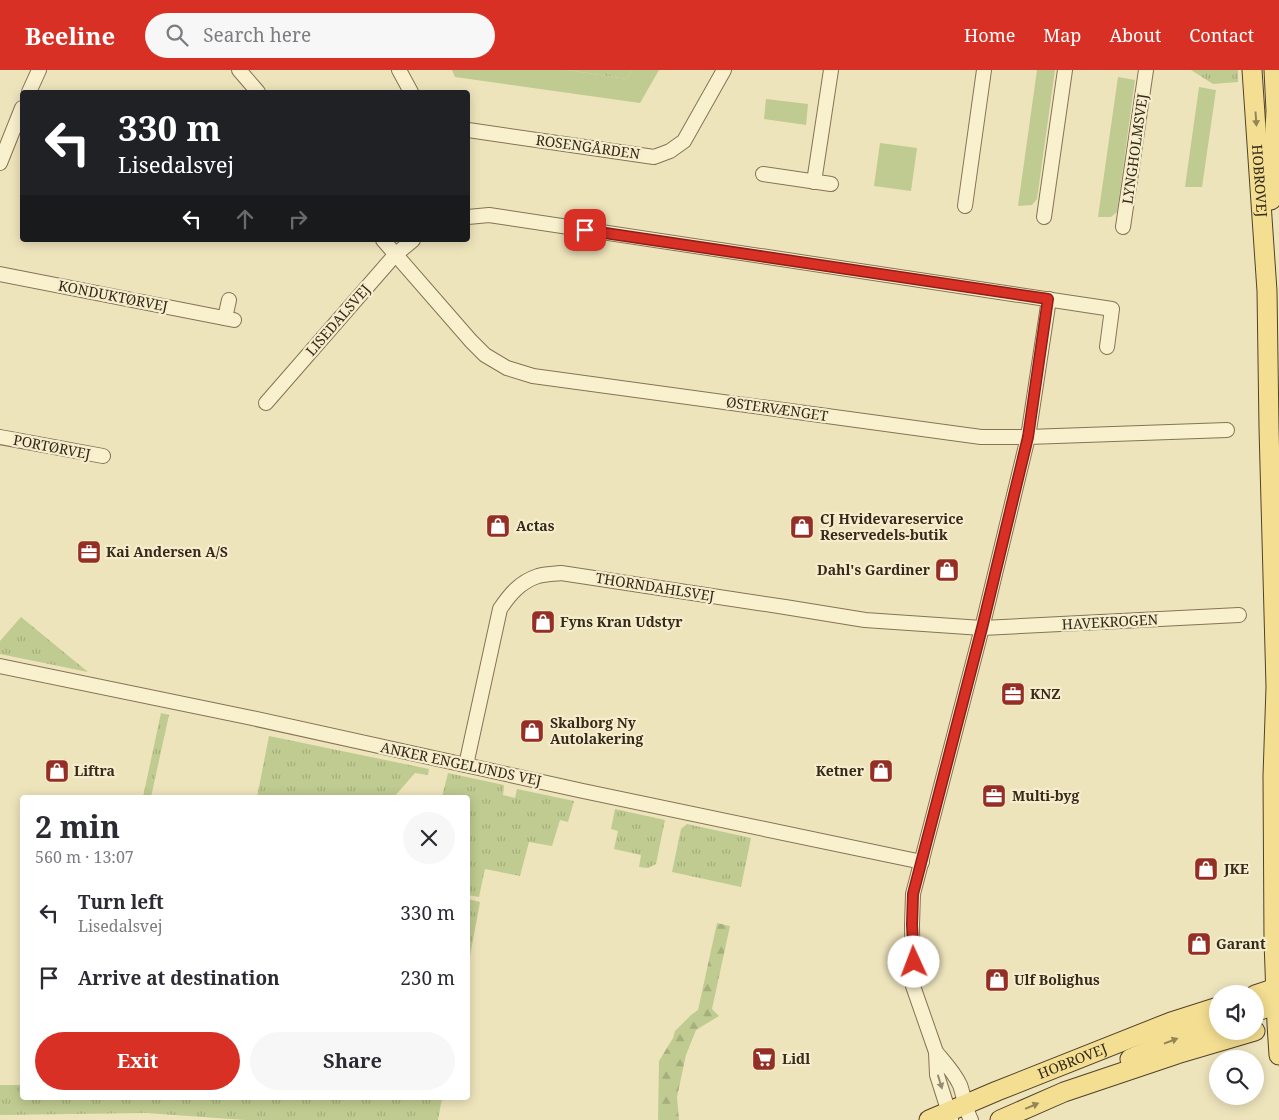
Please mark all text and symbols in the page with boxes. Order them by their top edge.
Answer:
search box [145,13,495,58]
text: Beeline [25,19,115,52]
icon: search [163,21,191,49]
text: Search here [203,22,311,48]
text: Home [964,23,1015,47]
text: Map [1043,23,1081,47]
text: About [1109,23,1161,47]
text: Contact [1189,23,1254,47]
street label: LYNGHOLMSVEJ [1117,93,1152,205]
text: 330 m [118,104,221,151]
icon: left [35,110,100,175]
one-way arrow [1252,111,1260,127]
street label: ROSENGÅRDEN [535,130,642,163]
street label: HOBROVEJ [1248,144,1272,218]
text: Lisedalsvej [118,149,234,179]
icon: left [178,205,206,233]
icon: ahead [231,205,259,233]
icon: right [284,205,312,233]
pin [564,209,606,251]
icon: arrive [571,216,599,244]
street label: KONDUKTØRVEJ [57,276,170,315]
street label: LISEDALSVEJ [301,280,374,360]
street label: ØSTERVÆNGET [725,392,830,425]
street label: PORTØRVEJ [12,430,92,463]
place label: CJ Hvidevareservice Reservedels-butik [820,509,964,544]
shop icon: Actas [485,513,511,539]
shop icon: CJ Hvidevareservice Reservedels-butik [789,514,815,540]
place label: Actas [516,516,555,535]
office icon: Kai Andersen A/S [76,539,102,565]
place label: Kai Andersen A/S [106,542,228,561]
shop icon: Dahl's Gardiner [934,557,960,583]
place label: Dahl's Gardiner [817,560,931,579]
street label: THORNDAHLSVEJ [594,568,716,605]
shop icon: Fyns Kran Udstyr [530,609,556,635]
street label: HAVEKROGEN [1061,609,1159,634]
place label: Fyns Kran Udstyr [560,612,683,631]
office icon: KNZ [1000,681,1026,707]
place label: KNZ [1030,684,1061,703]
place label: Skalborg Ny Autolakering [550,713,643,748]
shop icon: Skalborg Ny Autolakering [519,718,545,744]
street label: ANKER ENGELUNDS VEJ [379,737,543,790]
shop icon: Liftra [44,758,70,784]
shop icon: Ketner [868,758,894,784]
place label: Liftra [74,761,115,780]
place label: Ketner [816,761,865,780]
office icon: Multi-byg [981,783,1007,809]
place label: Multi-byg [1012,786,1079,805]
text: 2 min [35,806,120,847]
button: close [403,812,455,864]
text: 560 m · 13:07 [35,846,134,868]
shop icon: JKE [1193,856,1219,882]
place label: JKE [1223,859,1249,878]
text: Turn left [78,889,164,915]
icon: left [35,899,63,927]
text: 330 m [400,900,455,926]
text: Lisedalsvej [78,915,163,937]
shop icon: Garant [1186,931,1212,957]
place label: Garant [1216,934,1266,953]
position arrow [887,935,939,987]
icon: arrive [35,964,63,992]
text: Arrive at destination [78,965,280,991]
text: 230 m [400,965,455,991]
shop icon: Ulf Bolighus [984,967,1010,993]
place label: Ulf Bolighus [1014,970,1100,989]
map controls [1209,985,1264,1105]
button: sound [1209,985,1264,1040]
button: Exit [35,1032,240,1090]
button: Share [250,1032,455,1090]
one-way arrow [1164,1036,1178,1044]
street label: HOBROVEJ [1035,1038,1110,1083]
supermarket icon: Lidl [751,1046,777,1072]
place label: Lidl [782,1049,810,1068]
button: search [1209,1050,1264,1105]
one-way arrow [936,1075,944,1090]
one-way arrow [1025,1102,1039,1110]

